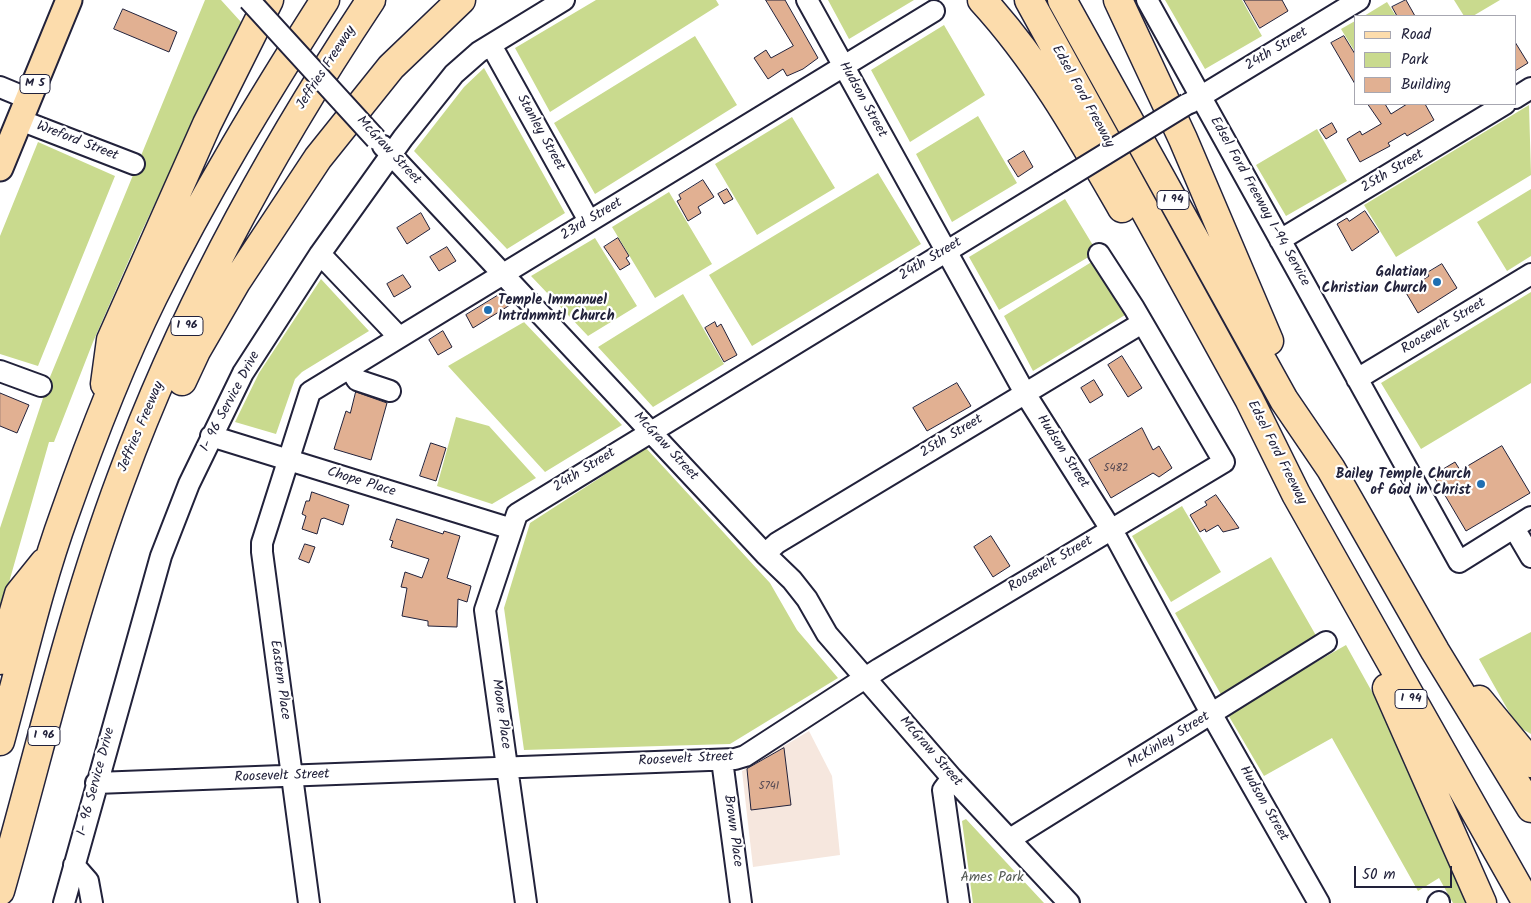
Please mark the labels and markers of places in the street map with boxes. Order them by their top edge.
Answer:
place label: Galatian Christian Church [1322,266,1427,298]
marker: Galatian Christian Church [1431,276,1443,288]
place label: Temple Immanuel Intrdnmntl Church [498,294,615,326]
marker: Temple Immanuel Intrdnmntl Church [482,304,494,316]
place label: Bailey Temple Church of God in Christ [1336,468,1471,501]
marker: Bailey Temple Church of God in Christ [1475,478,1487,490]

